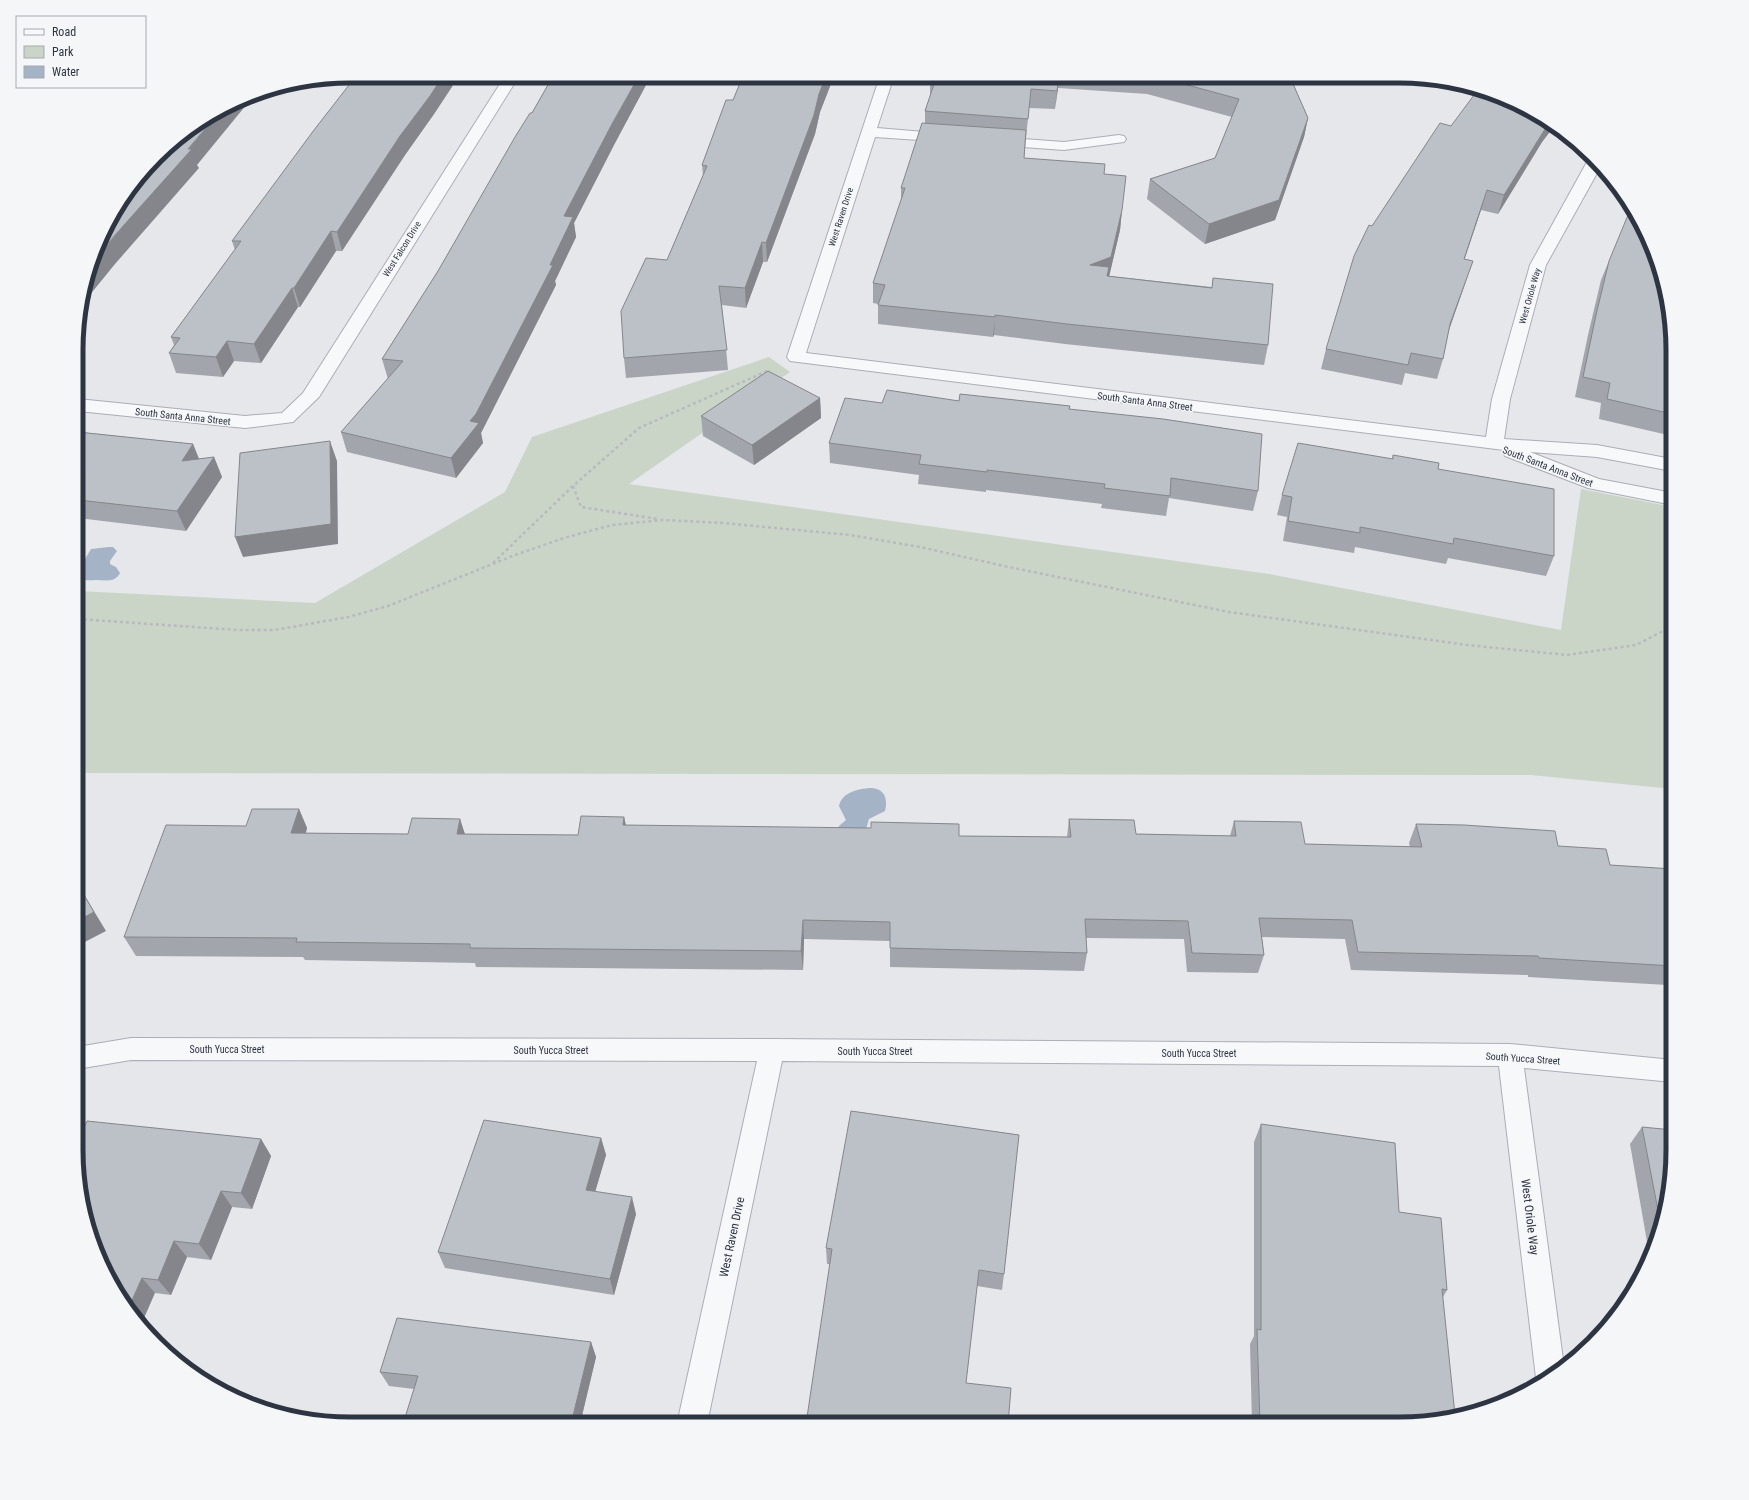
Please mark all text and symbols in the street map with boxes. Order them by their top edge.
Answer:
legend [16,16,146,88]
text: Road [52,25,76,39]
text: Park [52,45,74,59]
text: Water [52,65,80,79]
street label: West Raven Drive [827,186,855,248]
street label: West Falcon Drive [381,219,423,279]
street label: West Oriole Way [1517,267,1543,325]
street label: South Santa Anna Street [1097,390,1193,413]
street label: South Santa Anna Street [135,406,231,427]
street label: South Santa Anna Street [1501,444,1595,489]
street label: South Yucca Street [190,1044,264,1055]
street label: South Yucca Street [514,1045,588,1056]
street label: South Yucca Street [838,1046,912,1057]
street label: South Yucca Street [1162,1048,1236,1059]
street label: South Yucca Street [1485,1050,1561,1067]
street label: West Oriole Way [1518,1178,1542,1256]
street label: West Raven Drive [717,1195,747,1278]

